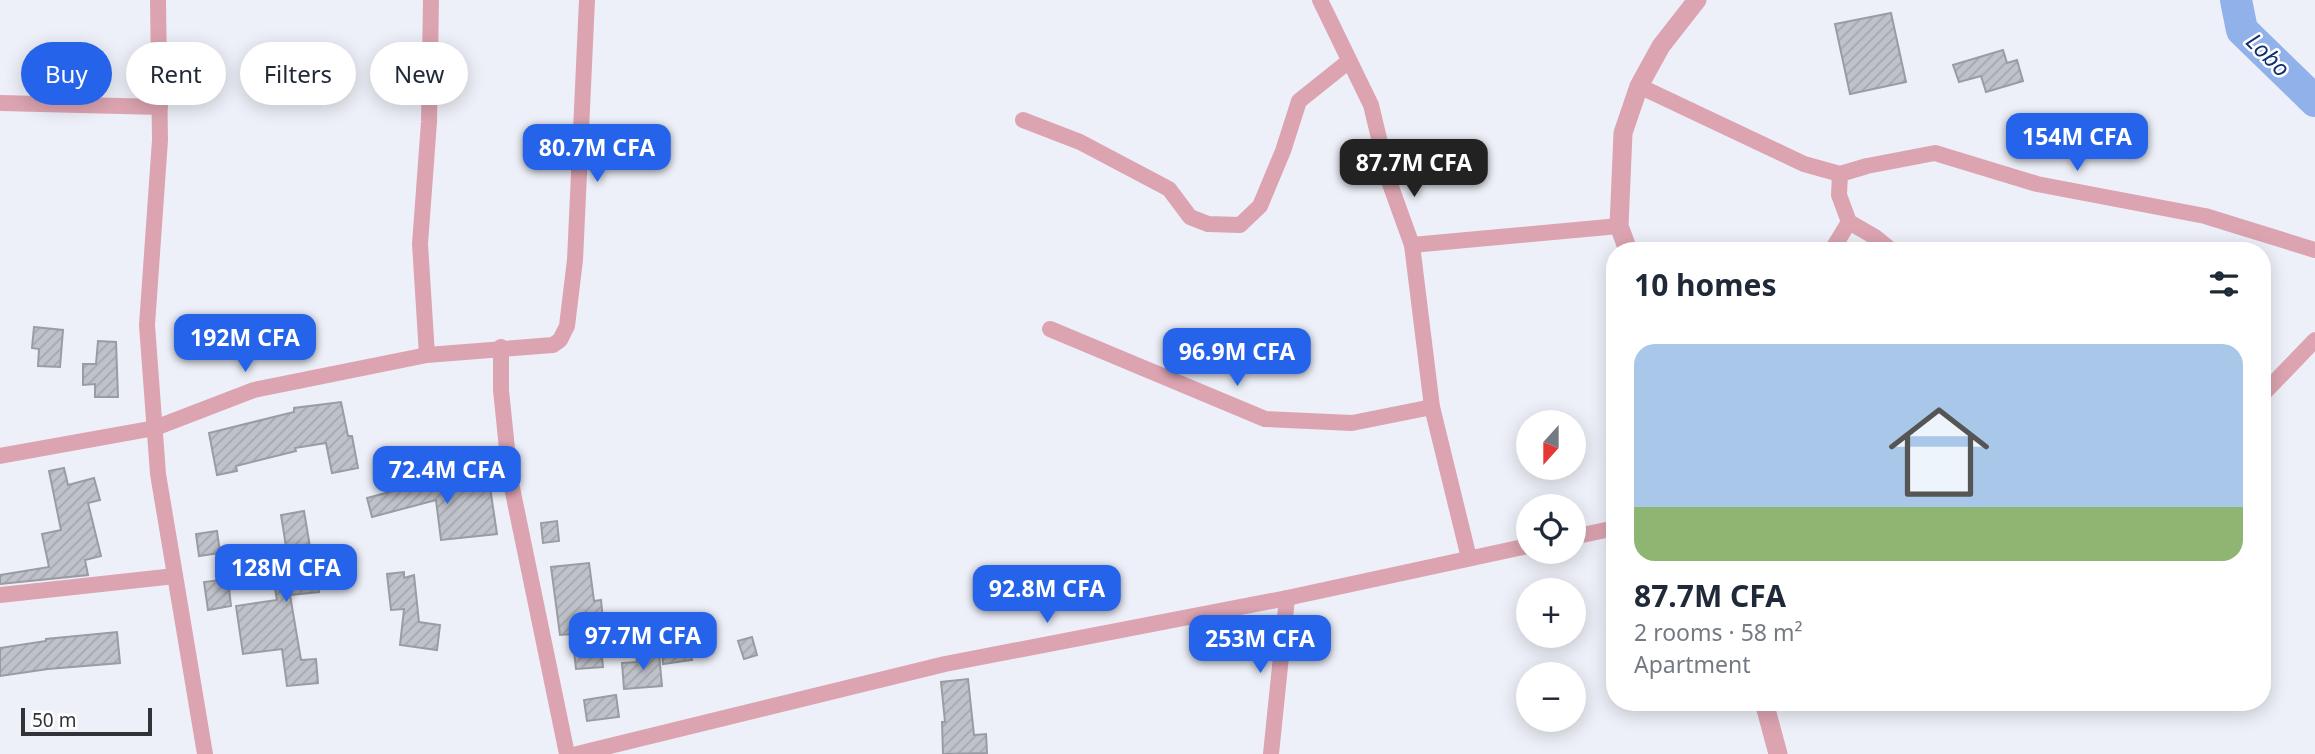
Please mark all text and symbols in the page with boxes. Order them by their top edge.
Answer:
water label: Lobo [2240,25,2298,83]
chip: Buy [21,42,112,105]
chip: Rent [126,42,226,105]
chip: Filters [240,42,356,105]
chip: New [370,42,468,105]
pin: 154M CFA [2005,114,2149,173]
text: 154M CFA [2022,120,2132,152]
pin: 80.7M CFA [517,124,677,184]
text: 80.7M CFA [539,131,655,163]
pin: 87.7M CFA [1334,140,1494,199]
text: 87.7M CFA [1356,146,1472,178]
text: 10 homes [1634,264,1777,305]
icon: filters [2205,265,2243,303]
pin: 192M CFA [173,314,317,374]
text: 192M CFA [190,321,300,353]
pin: 96.9M CFA [1157,328,1317,388]
text: 96.9M CFA [1179,335,1295,367]
icon: home [1876,389,2002,515]
north arrow [1516,410,1586,480]
map controls [1516,410,1586,732]
pin: 72.4M CFA [367,447,527,506]
text: 72.4M CFA [389,453,505,485]
button: locate [1516,494,1586,564]
pin: 128M CFA [214,544,358,604]
text: 128M CFA [231,551,341,583]
pin: 92.8M CFA [967,566,1127,625]
text: 92.8M CFA [989,572,1105,604]
text: 87.7M CFA [1634,575,1786,616]
button: + [1516,578,1586,648]
pin: 97.7M CFA [563,612,723,672]
pin: 253M CFA [1188,616,1332,675]
text: 2 rooms · 58 m² [1634,616,1803,648]
text: 97.7M CFA [585,619,701,651]
text: 253M CFA [1205,622,1315,654]
text: Apartment [1634,648,1751,680]
button: − [1516,662,1586,732]
scale bar [21,705,152,737]
text: 50 m [32,707,76,733]

